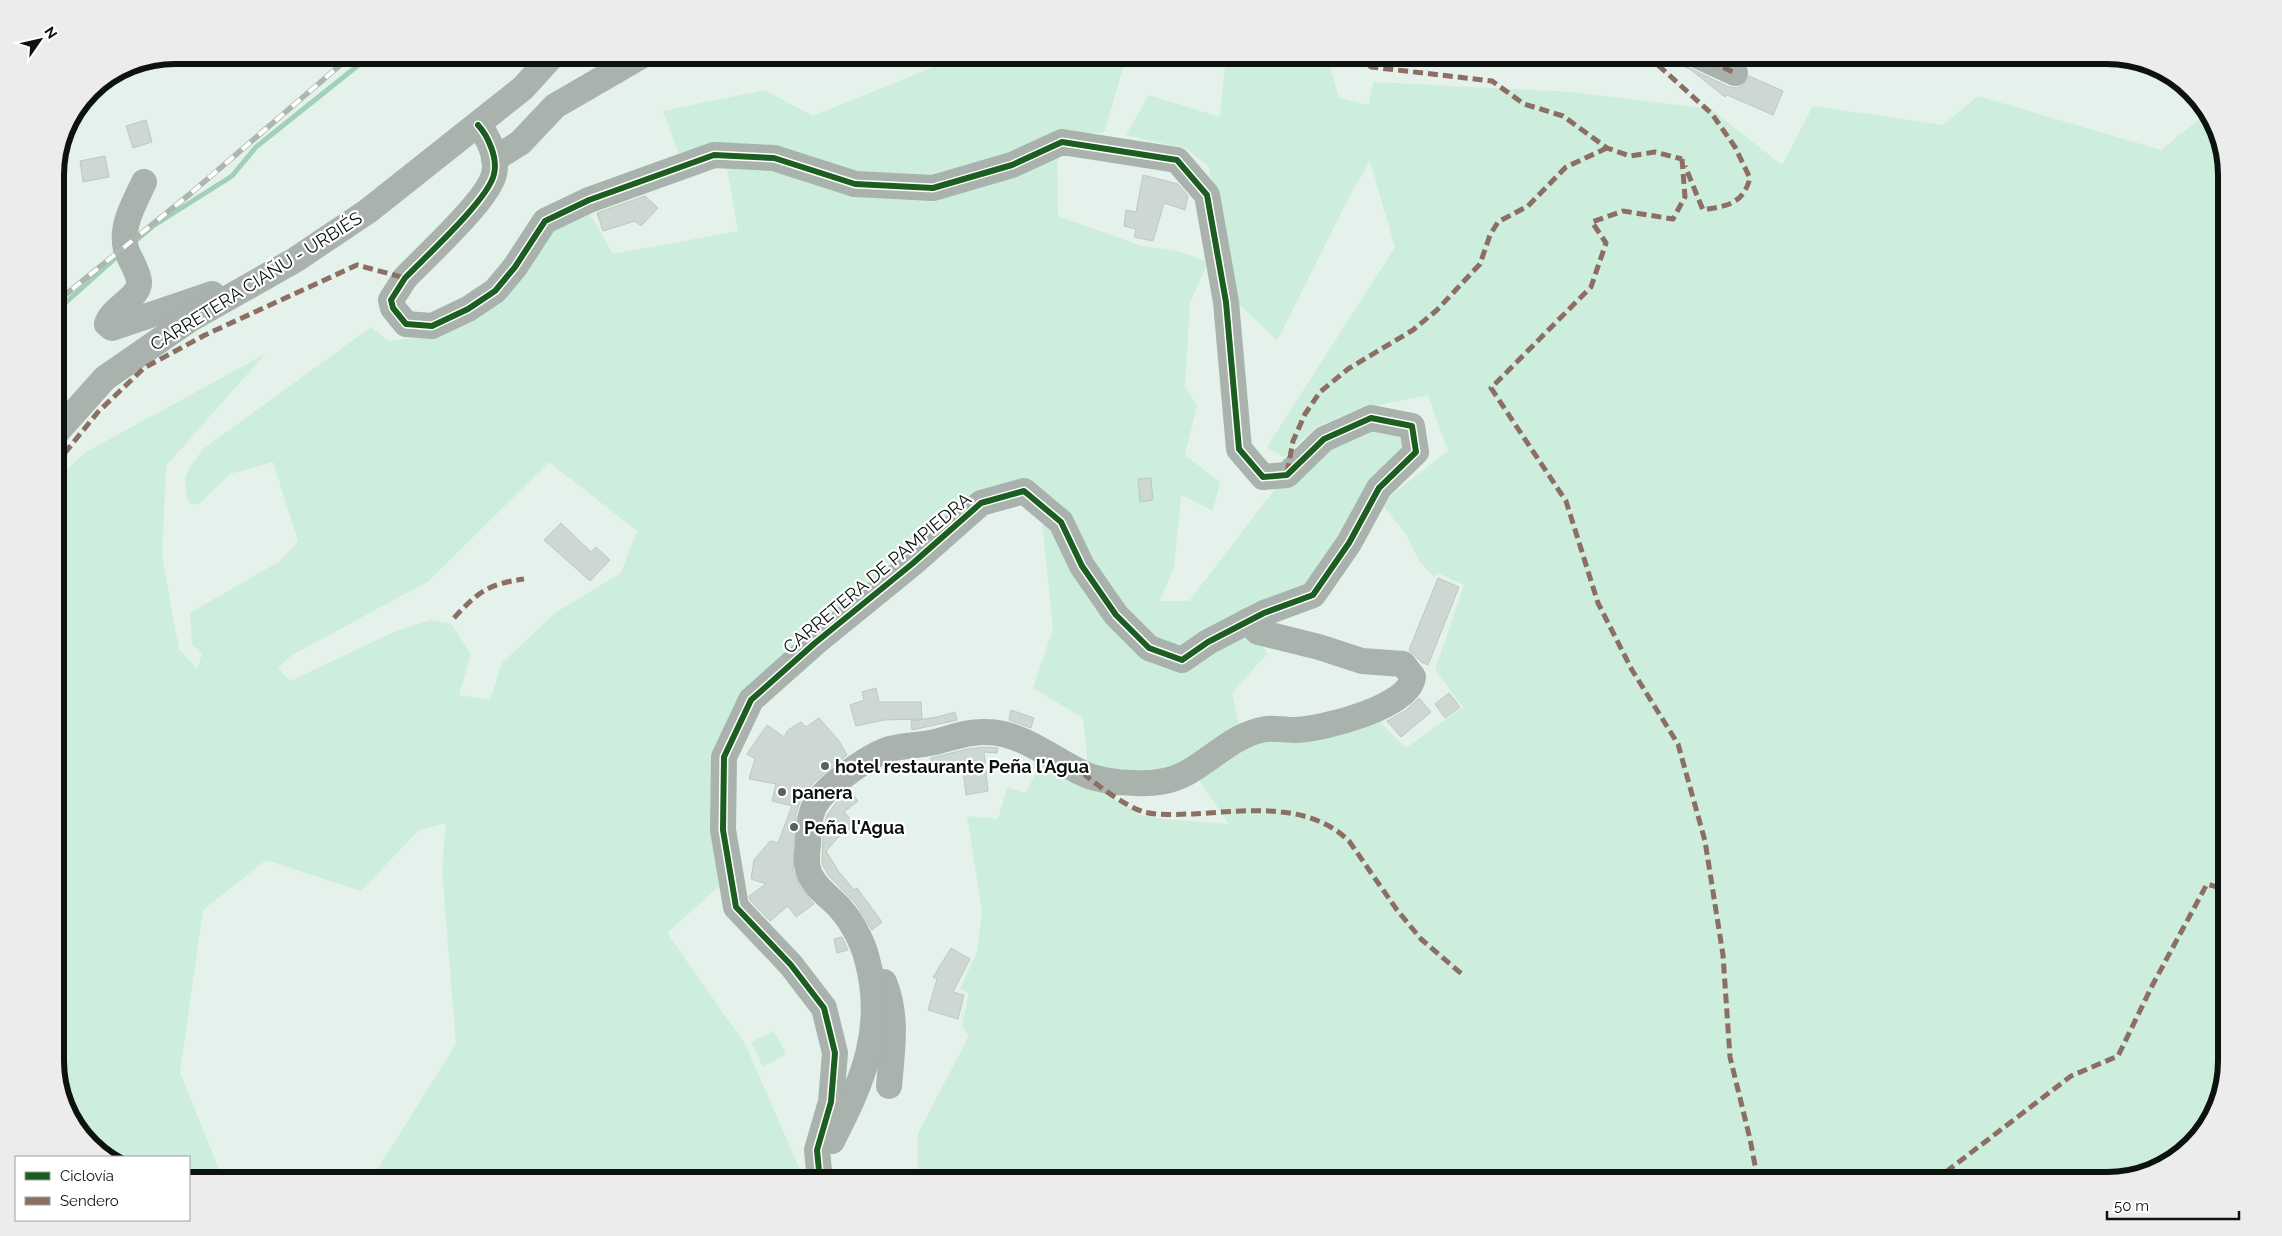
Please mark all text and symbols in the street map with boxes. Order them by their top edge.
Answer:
north arrow [15,15,65,65]
text: N [41,24,60,42]
street label: CARRETERA CIAÑU - URBIÉS [146,206,366,355]
street label: CARRETERA DE PAMPIEDRA [779,488,975,658]
place label: hotel restaurante Peña l'Agua [835,756,1089,777]
marker: hotel restaurante Peña l'Agua [819,760,831,772]
place label: panera [792,782,853,803]
marker: panera [776,786,788,798]
place label: Peña l'Agua [804,817,904,838]
marker: Peña l'Agua [788,821,800,833]
legend [15,1156,190,1221]
text: Ciclovía [60,1167,114,1185]
scale bar [2107,1188,2240,1220]
text: Sendero [60,1192,119,1210]
text: 50 m [2114,1197,2149,1215]

